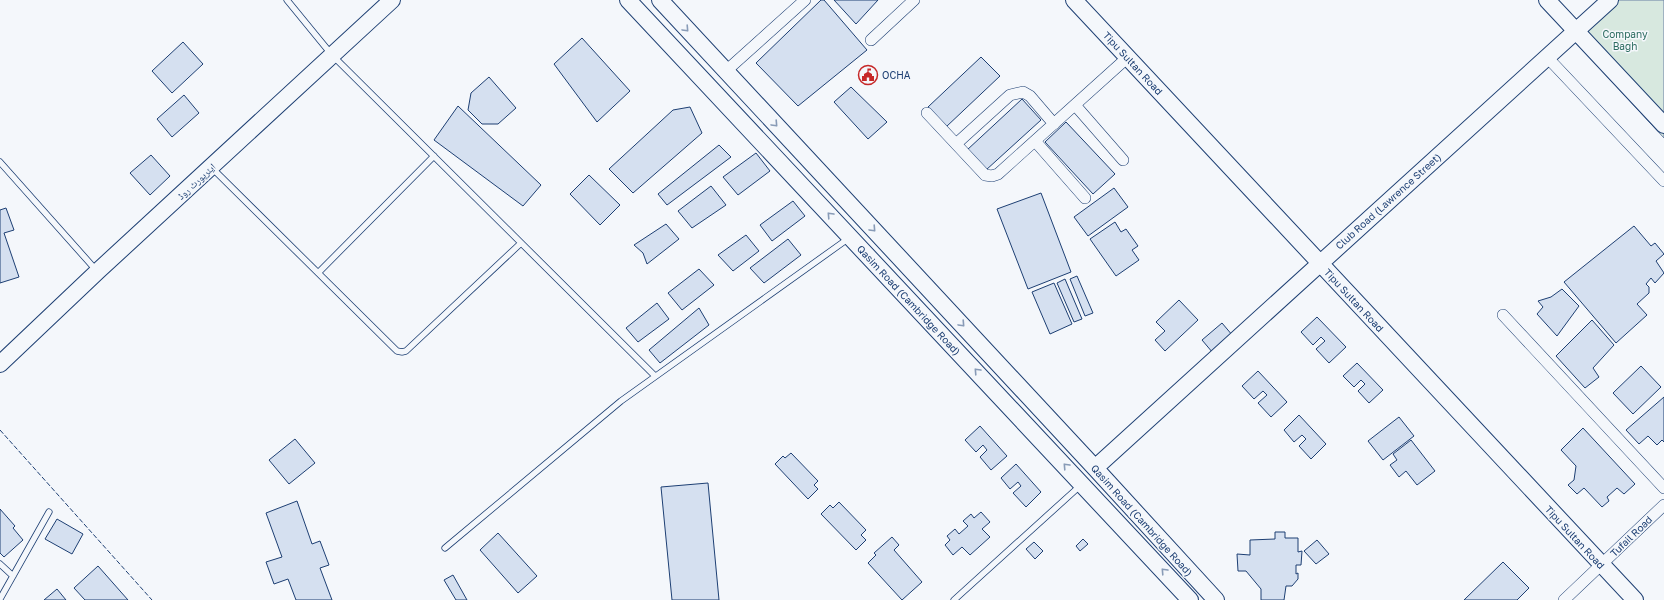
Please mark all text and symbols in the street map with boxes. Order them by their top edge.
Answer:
one-way arrow [682,24,689,31]
park label: Company Bagh [1603,28,1648,52]
street label: Tipu Sultan Road [1101,29,1165,97]
public building icon: OCHA [857,64,879,86]
place label: OCHA [882,69,911,81]
one-way arrow [770,119,778,127]
street label: Club Road (Lawrence Street) [1333,150,1443,252]
street label: ایئرپورٹ روڈ [174,160,218,202]
one-way arrow [827,212,835,220]
one-way arrow [868,224,876,232]
street label: Qasim Road (Cambridge Road) [855,242,963,358]
street label: Tipu Sultan Road [1322,266,1386,334]
one-way arrow [957,319,964,327]
one-way arrow [974,368,981,376]
street label: Qasim Road (Cambridge Road) [1089,462,1195,578]
one-way arrow [1063,463,1070,471]
street label: Tipu Sultan Road [1543,503,1607,571]
street label: Tufail Road [1608,513,1654,559]
one-way arrow [1161,569,1168,576]

